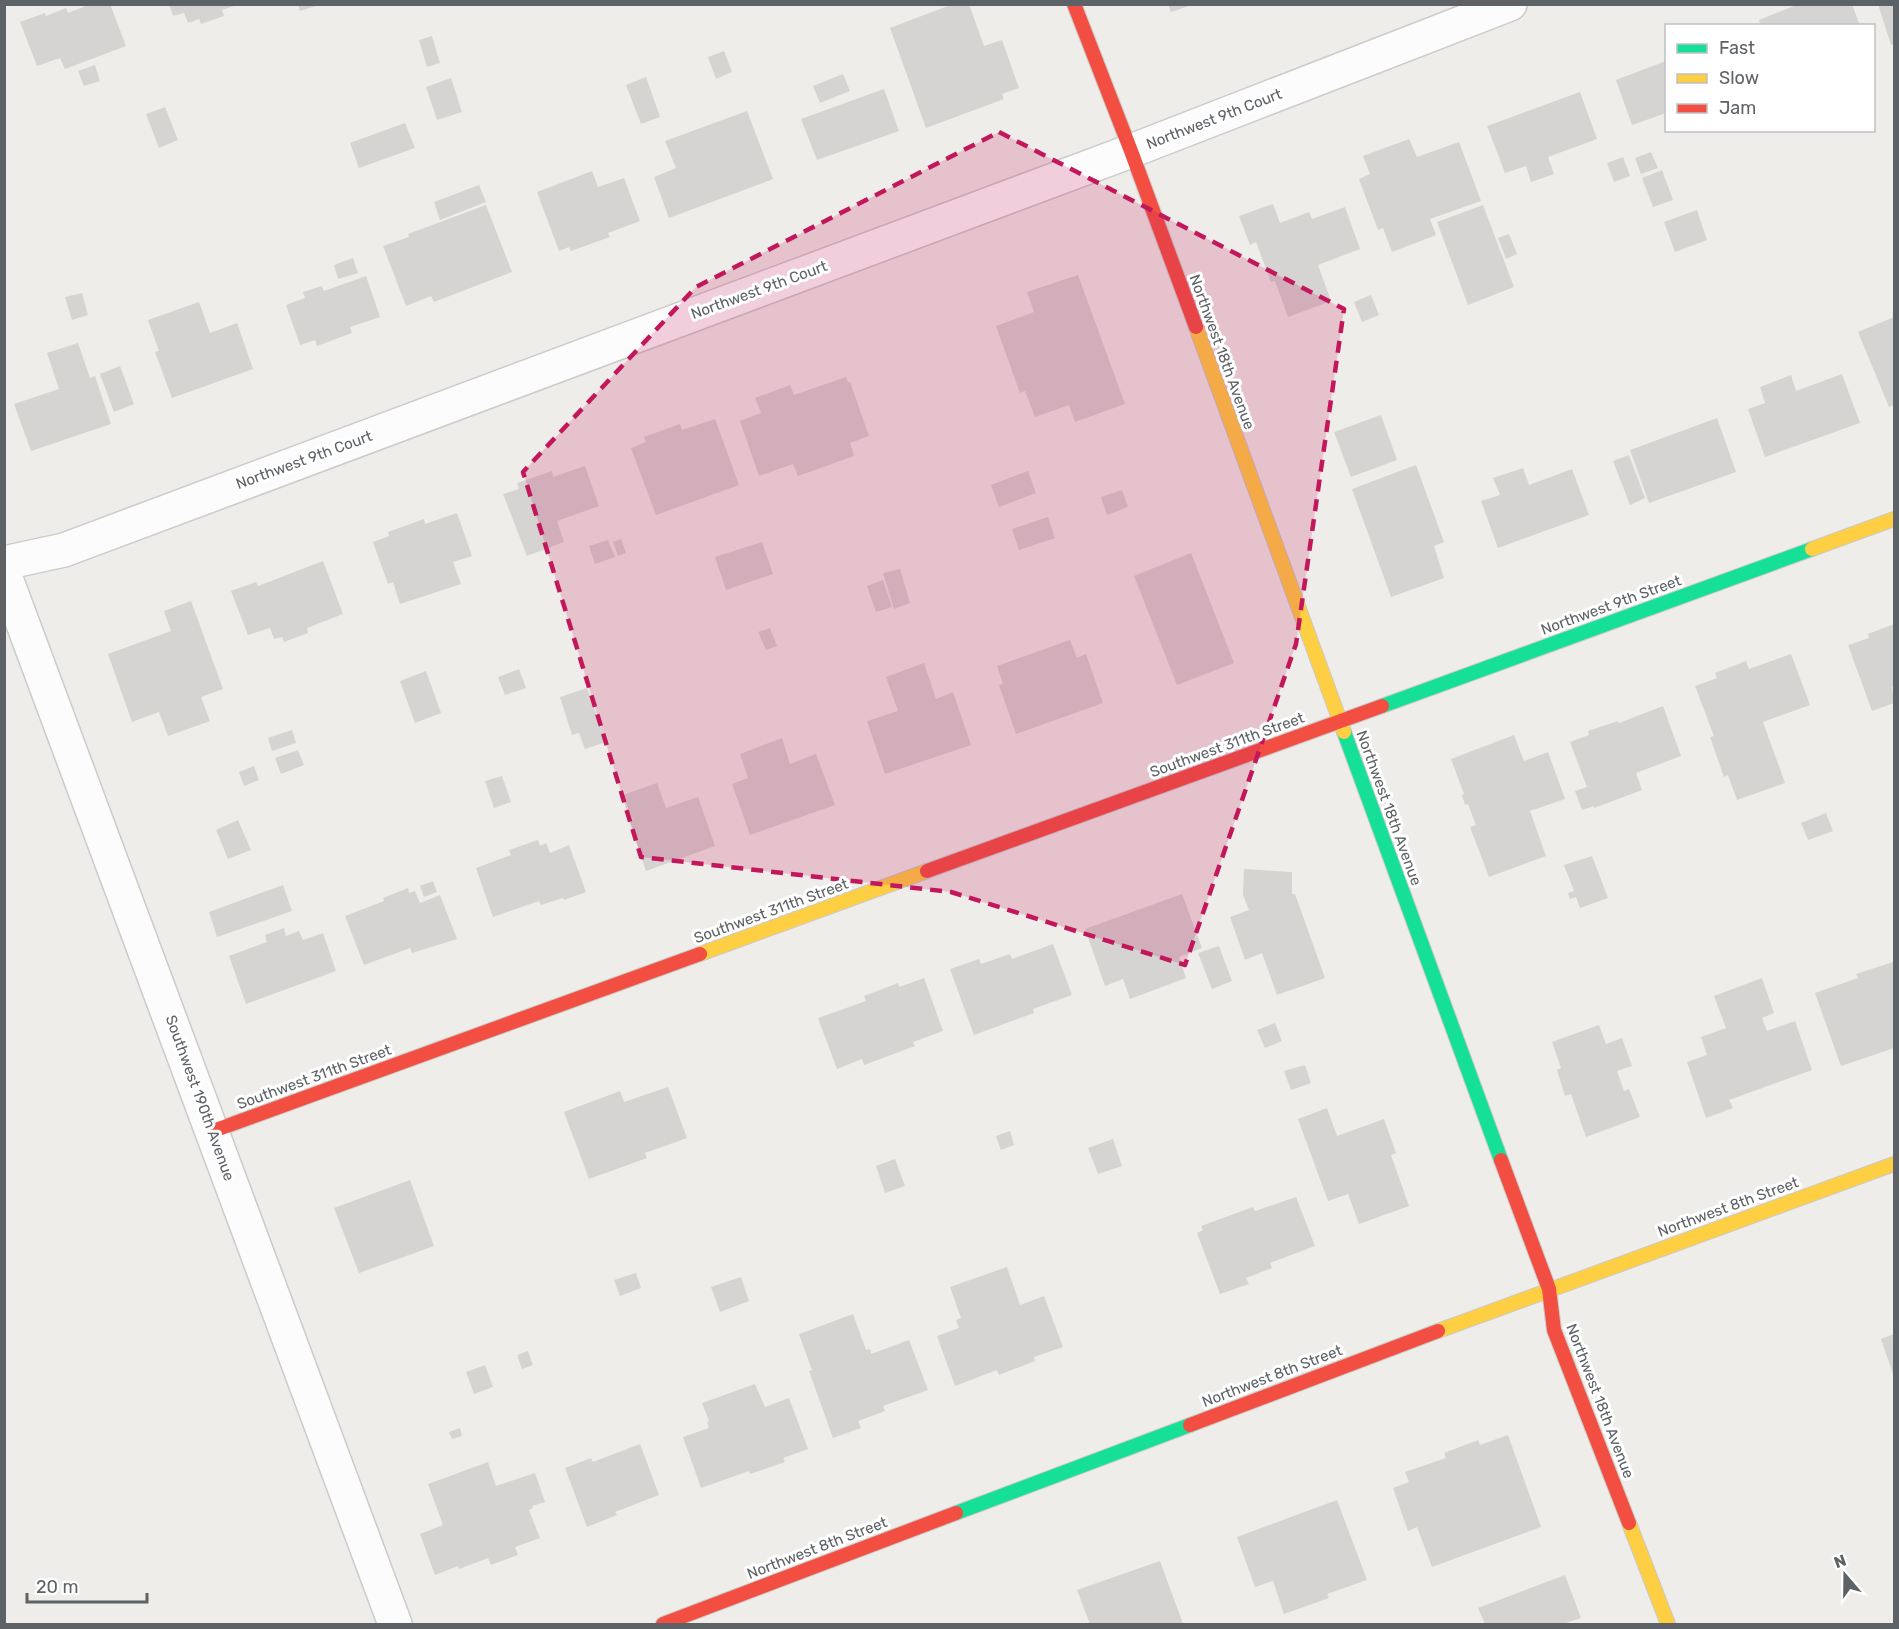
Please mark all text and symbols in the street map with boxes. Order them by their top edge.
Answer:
legend [1665,24,1875,132]
text: Fast [1719,37,1755,59]
text: Slow [1719,67,1759,89]
street label: Northwest 9th Court [1144,85,1284,153]
text: Jam [1719,97,1756,119]
street label: Northwest 9th Court [688,257,830,323]
street label: Northwest 18th Avenue [1186,272,1258,432]
street label: Northwest 9th Court [233,427,375,493]
street label: Northwest 9th Street [1538,571,1684,639]
street label: Southwest 311th Street [1147,709,1307,781]
street label: Northwest 18th Avenue [1353,728,1425,888]
street label: Southwest 311th Street [691,875,851,947]
street label: Southwest 190th Avenue [162,1013,238,1183]
street label: Southwest 311th Street [234,1041,394,1113]
street label: Northwest 8th Street [1655,1173,1801,1241]
street label: Northwest 18th Avenue [1562,1321,1638,1481]
street label: Northwest 8th Street [1199,1341,1345,1411]
street label: Northwest 8th Street [744,1513,890,1583]
north arrow [1815,1545,1875,1605]
text: N [1831,1550,1849,1572]
scale bar [27,1566,147,1604]
text: 20 m [36,1576,78,1598]

